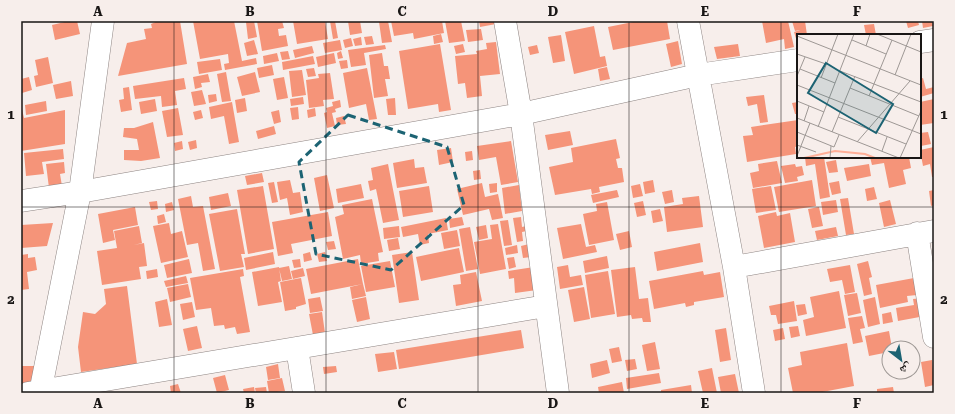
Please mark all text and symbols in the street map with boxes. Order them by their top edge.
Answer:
text: A [93,4,103,19]
text: B [245,4,255,19]
text: C [397,4,407,19]
text: D [548,4,558,19]
text: E [701,4,709,19]
text: F [853,4,861,19]
inset map [797,34,921,158]
text: 1 [7,107,15,122]
text: 1 [940,107,948,122]
text: 2 [7,292,15,307]
text: 2 [940,292,948,307]
north arrow [881,340,921,380]
text: ش [897,359,914,377]
text: A [93,396,103,411]
text: B [245,396,255,411]
text: C [397,396,407,411]
text: D [548,396,558,411]
text: E [701,396,709,411]
text: F [853,396,861,411]

